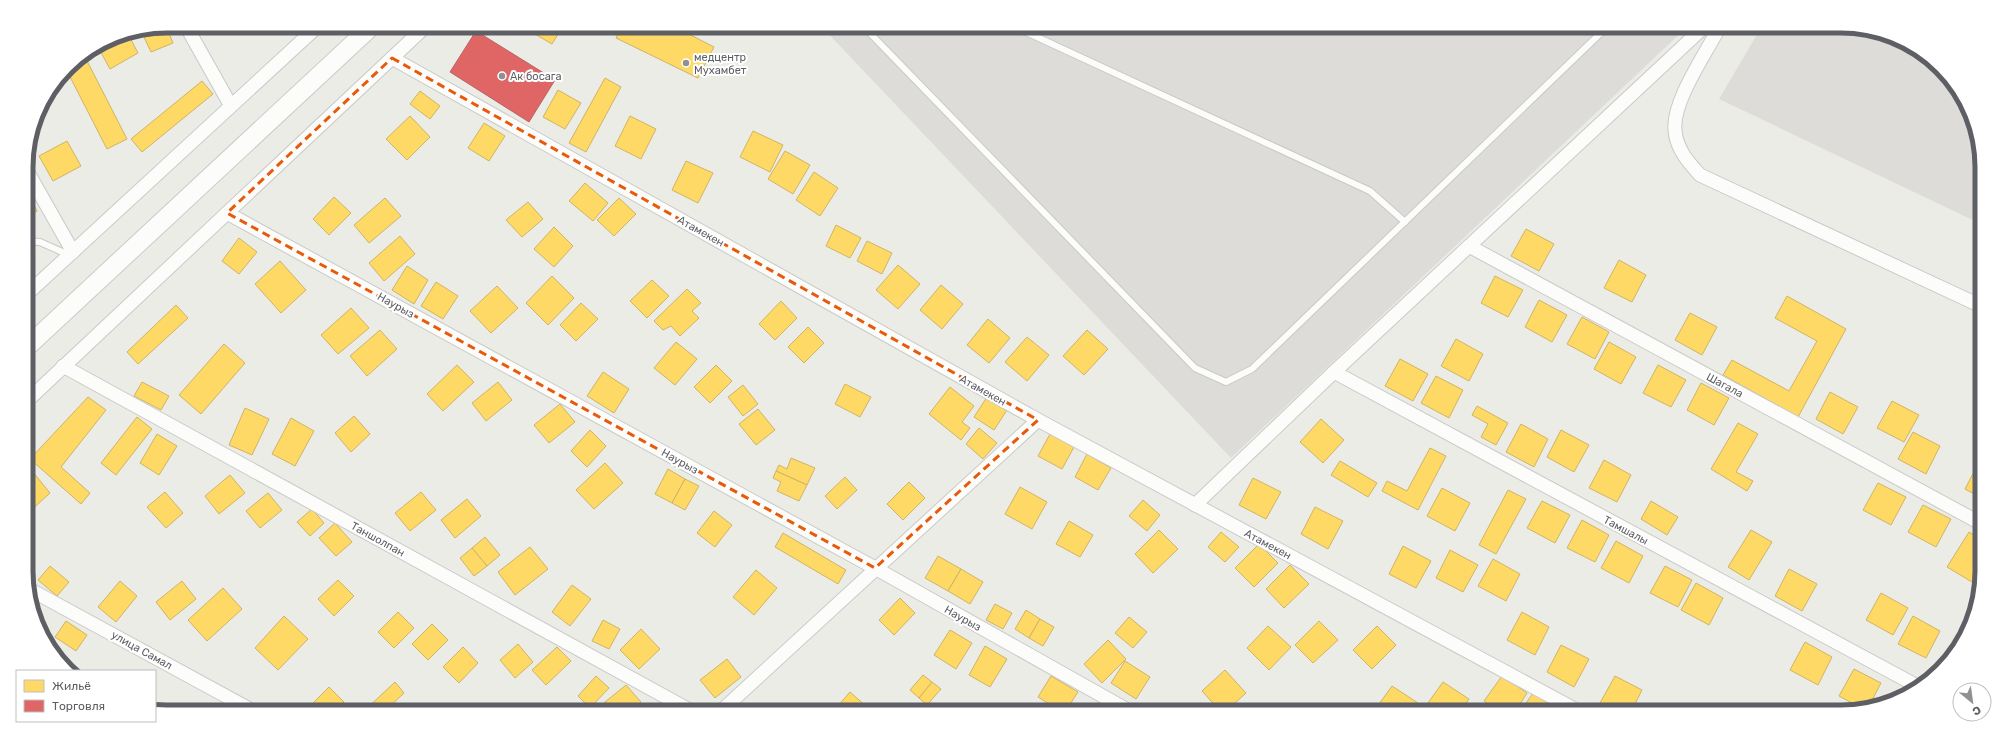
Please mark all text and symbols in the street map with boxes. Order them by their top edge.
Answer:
place label: медцентр Мухамбет [694,51,747,77]
marker: медцентр Мухамбет [681,58,691,68]
place label: Ак босага [510,70,562,83]
marker: Ак босага [497,71,507,81]
street label: Атамекен [675,213,726,250]
street label: Наурыз [375,290,417,321]
street label: Шагала [1704,370,1745,401]
street label: Атамекен [957,372,1008,409]
street label: Наурыз [659,446,701,477]
street label: Тамшалы [1601,513,1650,548]
street label: Таншолпан [349,519,407,560]
street label: Атамекен [1242,527,1293,562]
street label: Наурыз [942,603,984,634]
street label: улица Самал [109,628,175,673]
legend [16,670,156,722]
text: Жильё [52,679,91,693]
north arrow [1952,682,1992,722]
text: Торговля [52,699,105,713]
text: С [1970,703,1983,718]

